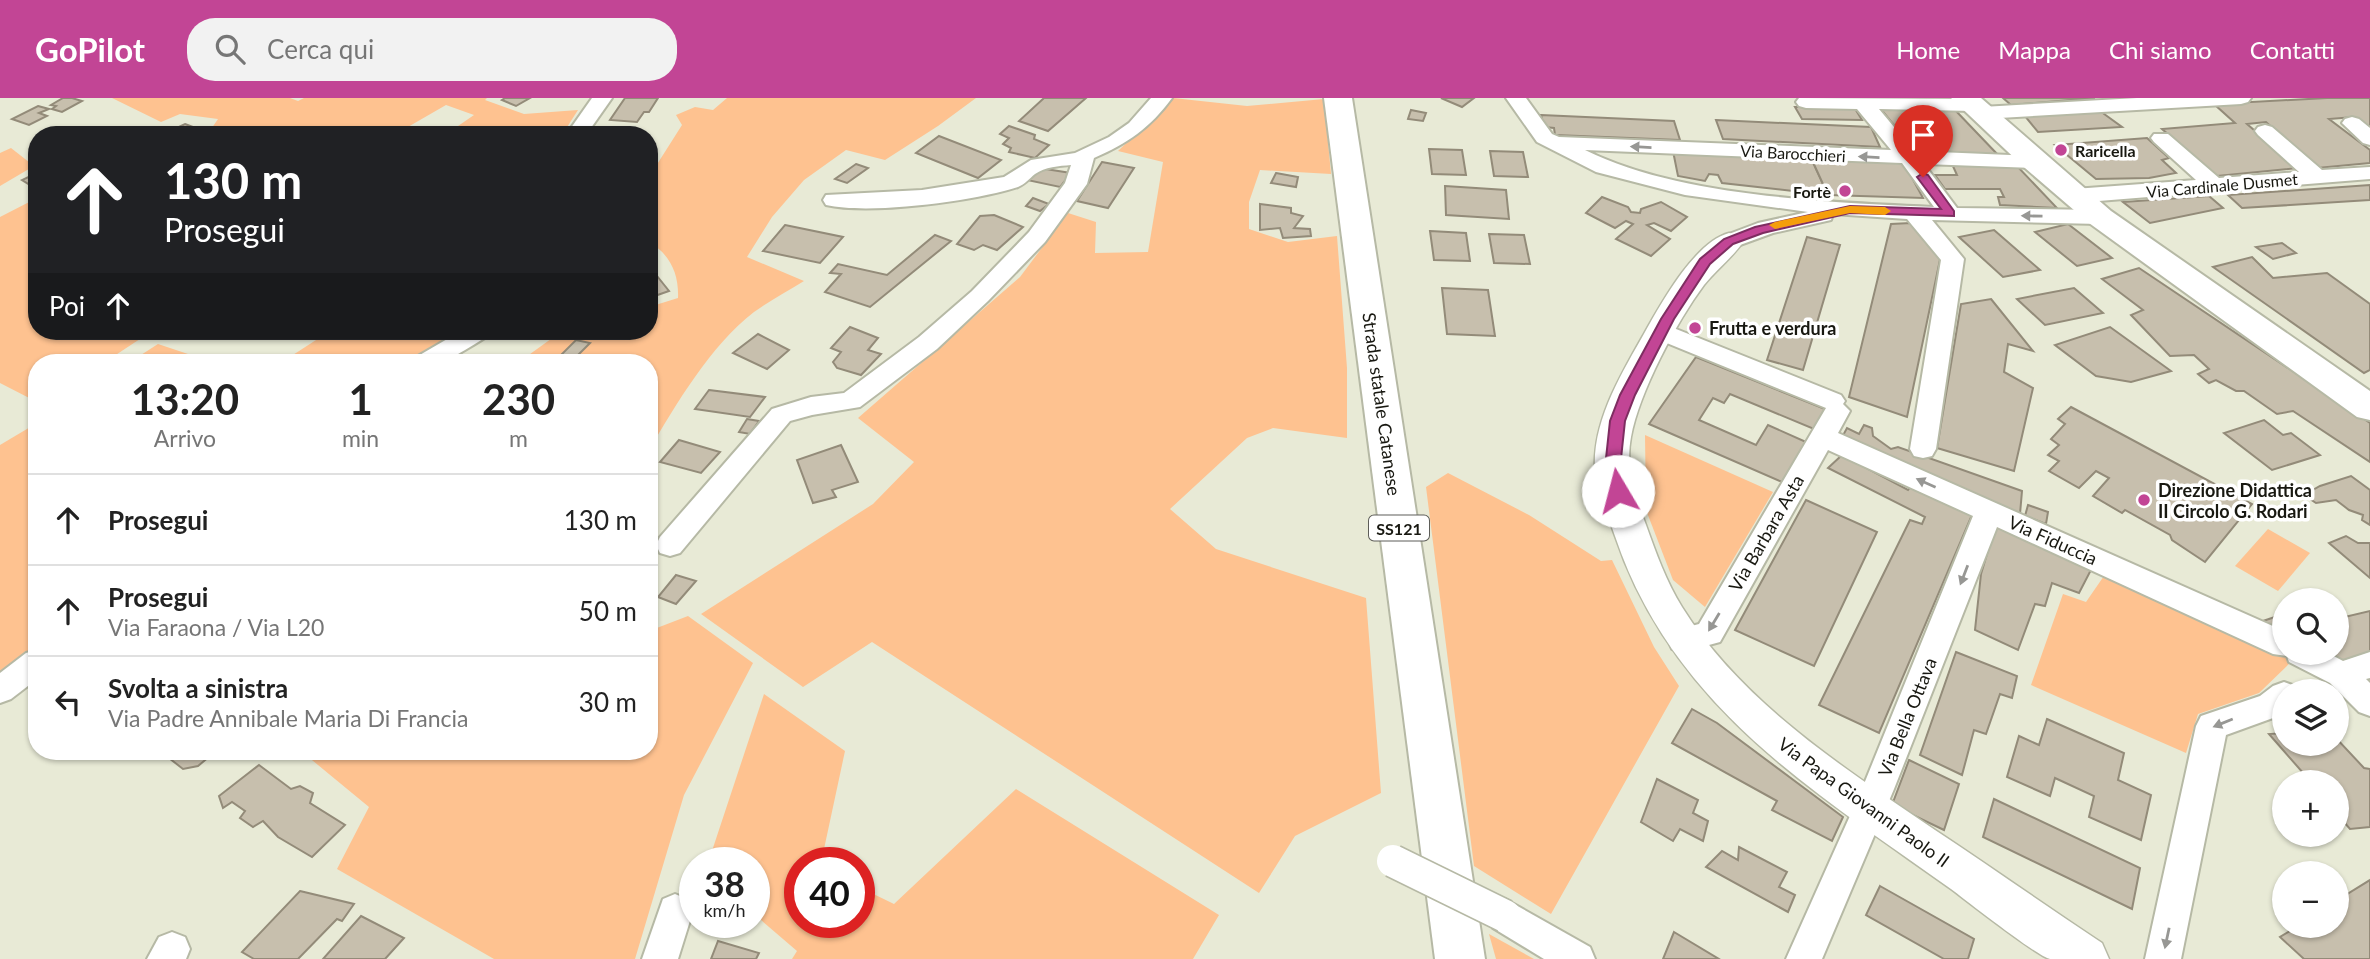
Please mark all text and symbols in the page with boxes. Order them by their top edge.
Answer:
search box [187,18,677,81]
text: GoPilot [35,29,145,69]
icon: search [211,30,249,68]
text: Cerca qui [267,33,374,65]
text: Home [1896,35,1960,64]
text: Mappa [1998,35,2071,64]
text: Chi siamo [2109,35,2212,64]
text: Contatti [2250,35,2335,64]
pin [1893,105,1953,177]
icon: arrive [1904,116,1942,154]
one-way arrow [1630,141,1652,152]
street label: Via Barocchieri [1740,141,1846,165]
place label: Raricella [2075,141,2136,160]
marker: Raricella [2053,142,2069,158]
text: 130 m [164,151,302,209]
one-way arrow [1857,151,1879,162]
icon: ahead [49,154,140,245]
street label: Via Cardinale Dusmet [2145,169,2299,201]
place label: Fortè [1793,182,1831,201]
marker: Fortè [1837,183,1853,199]
text: Prosegui [164,210,285,249]
one-way arrow [2020,210,2042,222]
icon: ahead [99,287,137,325]
text: Poi [49,290,85,322]
street label: Strada statale Catanese [1358,311,1406,497]
place label: Frutta e verdura [1709,317,1836,339]
marker: Frutta e verdura [1687,320,1703,336]
text: 13:20 [131,374,239,424]
text: 1 [348,374,373,424]
text: 230 [482,374,555,424]
text: Arrivo [154,424,216,452]
text: min [342,424,379,452]
text: m [509,424,528,452]
position arrow [1581,454,1655,528]
street label: Via Barbara Asta [1724,471,1808,595]
one-way arrow [1916,477,1937,488]
place label: Direzione Didattica II Circolo G. Rodari [2158,479,2312,522]
marker: Direzione Didattica II Circolo G. Rodari [2136,492,2152,508]
icon: ahead [49,501,87,539]
text: Prosegui [108,504,208,536]
text: 130 m [564,504,637,536]
street label: Via Fiduccia [2005,511,2101,569]
road number: SS121 [1369,516,1429,540]
one-way arrow [1958,564,1969,585]
text: Prosegui [108,581,208,613]
map controls [2272,588,2349,938]
button: search [2272,588,2349,665]
icon: ahead [49,592,87,630]
text: 50 m [579,595,637,627]
text: Via Faraona / Via L20 [108,613,324,641]
one-way arrow [1708,613,1720,632]
street label: Via Bella Ottava [1873,654,1941,780]
text: Svolta a sinistra [108,672,288,704]
button: layers [2272,679,2349,756]
icon: left [49,683,87,721]
text: 30 m [579,686,637,718]
text: Via Padre Annibale Maria Di Francia [108,704,469,732]
one-way arrow [2212,717,2233,728]
street label: Via Papa Giovanni Paolo II [1774,732,1954,872]
button: + [2272,770,2349,847]
speed limit sign: 40 [784,847,875,938]
button: − [2272,861,2349,938]
text: 38 [704,862,745,904]
text: km/h [703,899,746,921]
one-way arrow [2162,927,2173,949]

